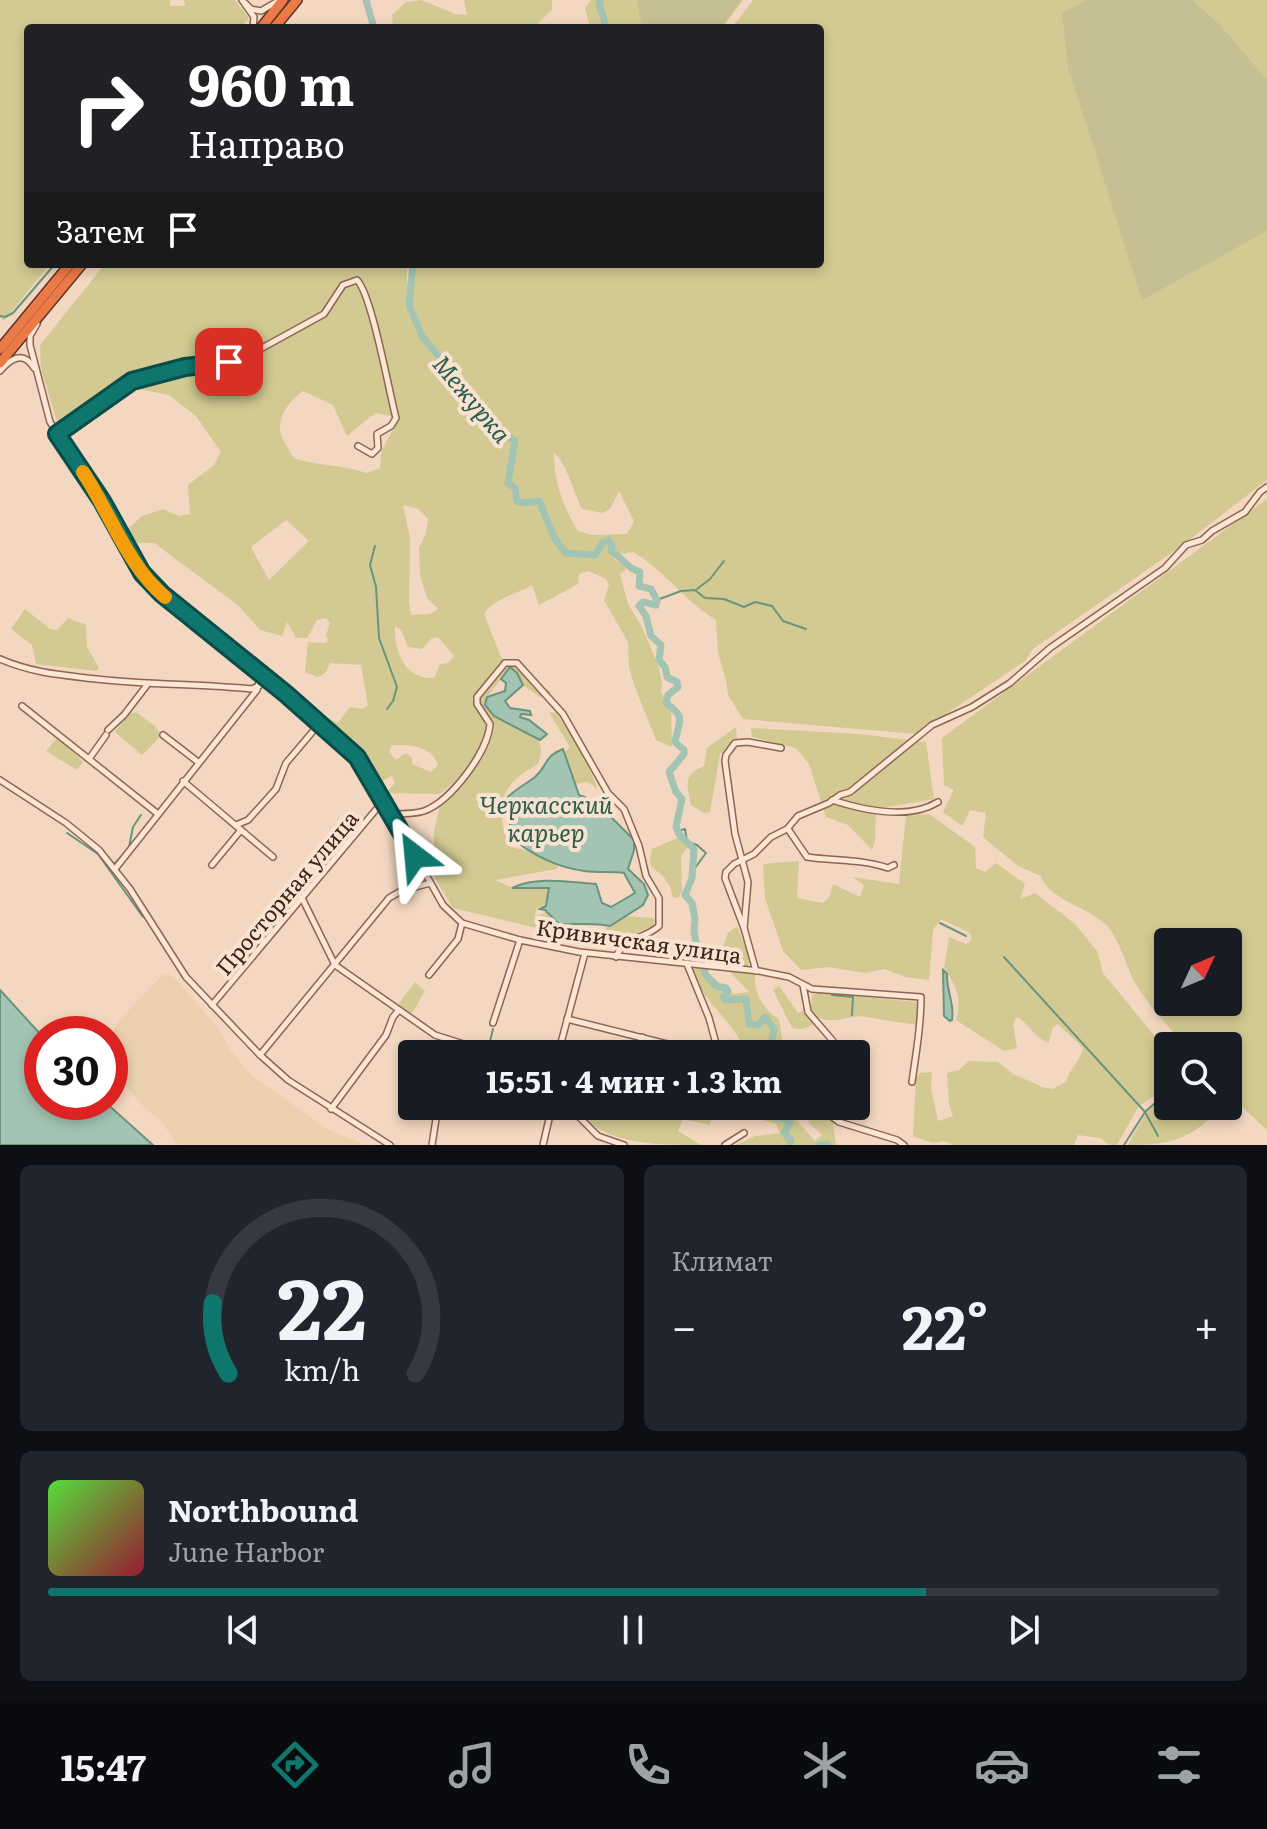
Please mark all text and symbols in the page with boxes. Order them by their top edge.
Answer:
text: 960 m [188,40,355,123]
icon: right [56,56,160,160]
text: Направо [188,116,345,169]
text: Затем [56,208,145,252]
icon: arrive [161,208,205,252]
pin [195,328,263,396]
icon: arrive [207,340,251,384]
water label: Межурка [426,346,520,450]
water label: Черкасский карьер [479,786,614,849]
street label: Просторная улица [207,802,365,982]
position arrow [373,814,457,898]
street label: Кривичская улица [534,909,744,971]
north arrow [1154,928,1242,1016]
map controls [1154,928,1242,1120]
speed limit sign: 30 [24,1016,128,1120]
button: search [1154,1032,1242,1120]
text: 15:51 · 4 мин · 1.3 km [486,1058,782,1102]
text: Климат [672,1240,773,1279]
text: 22 [277,1242,366,1366]
text: 22° [902,1279,989,1368]
text: − [672,1291,697,1357]
text: + [1193,1291,1219,1357]
text: km/h [284,1347,360,1390]
text: Northbound [168,1487,359,1531]
text: June Harbor [168,1531,324,1570]
icon: previous [221,1608,265,1652]
icon: pause [611,1608,655,1652]
icon: next [1002,1608,1046,1652]
icon: directions [267,1737,323,1793]
icon: music [444,1737,500,1793]
icon: phone [620,1737,676,1793]
icon: climate [797,1737,853,1793]
icon: car [974,1737,1030,1793]
icon: filters [1151,1737,1207,1793]
text: 15:47 [60,1739,146,1792]

